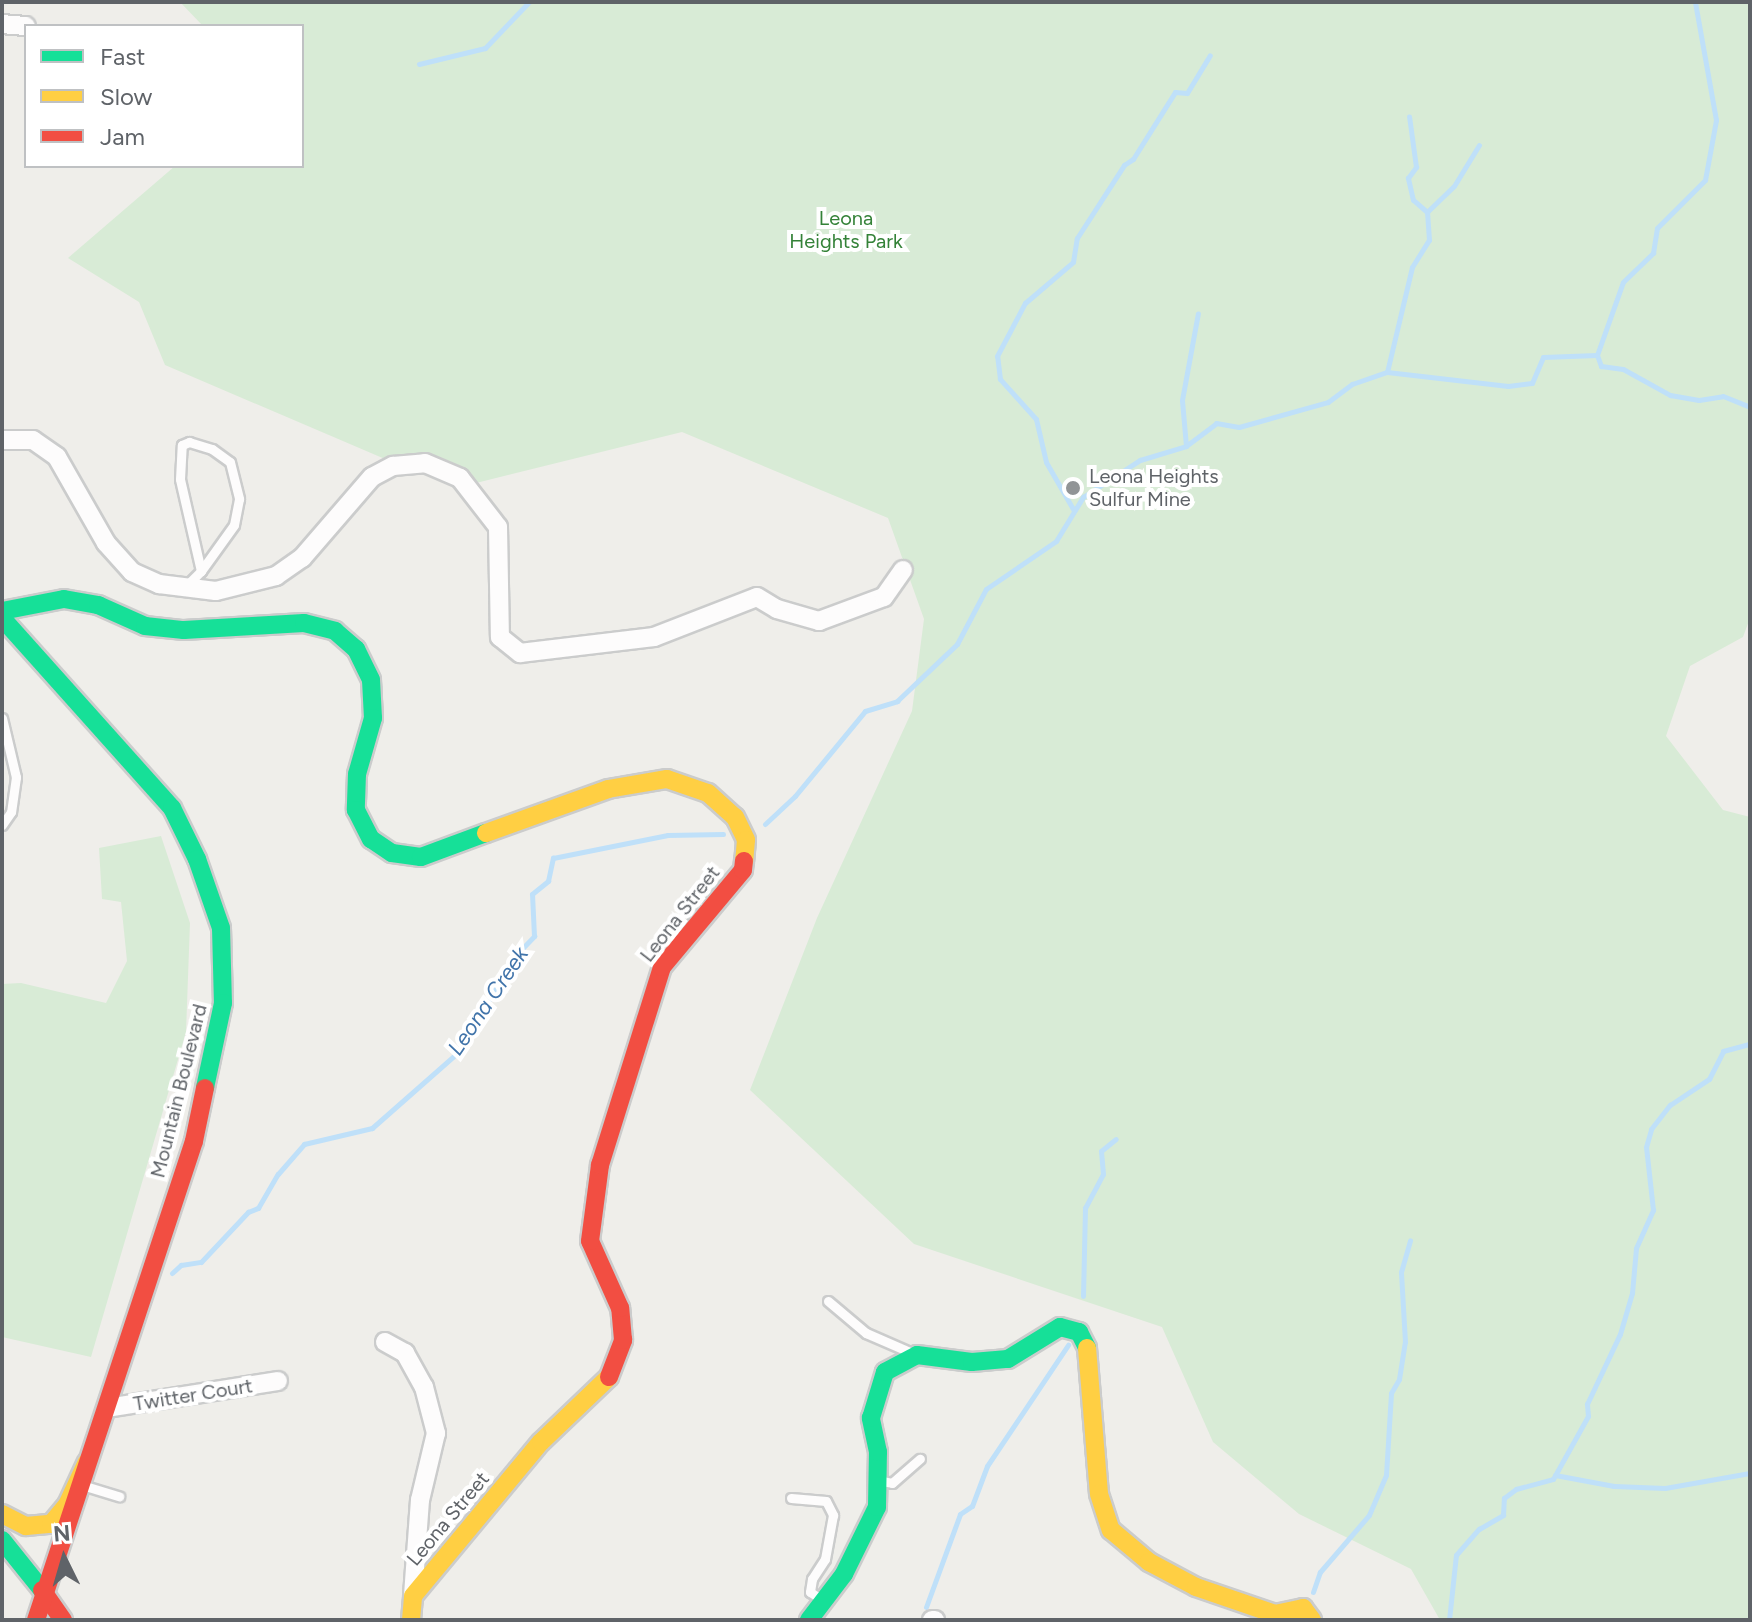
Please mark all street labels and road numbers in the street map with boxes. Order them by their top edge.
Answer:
street label: Leona Street [635,861,725,967]
street label: Mountain Boulevard [146,1002,212,1180]
street label: Twitter Court [132,1374,254,1416]
street label: Leona Street [402,1467,494,1571]

